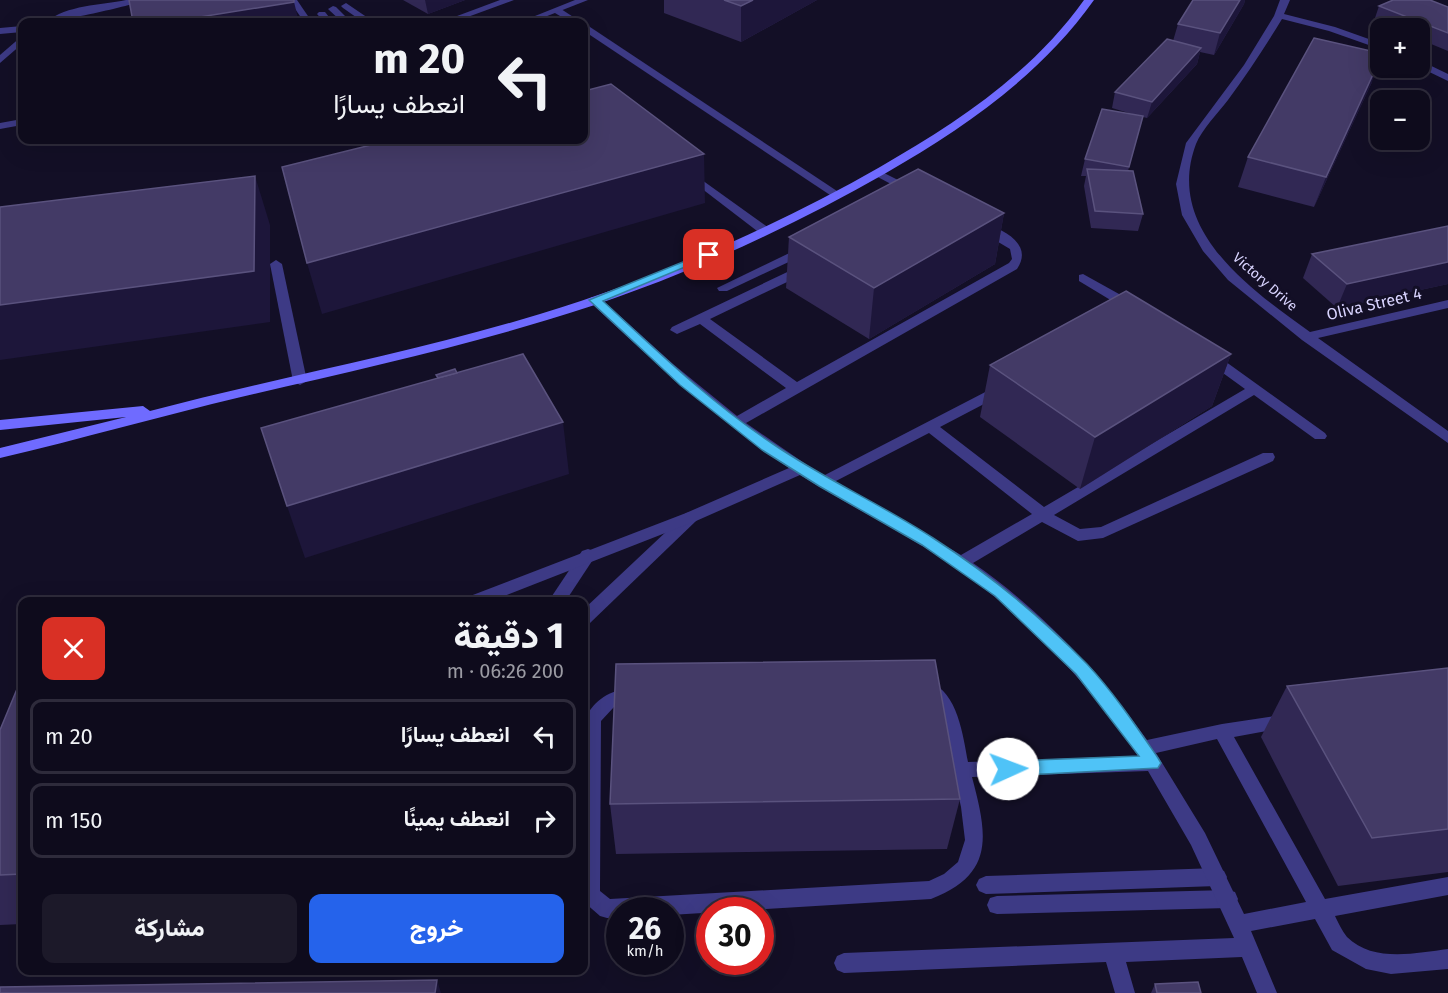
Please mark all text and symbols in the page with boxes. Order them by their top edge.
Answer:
map controls [1370,18,1430,150]
button: + [1370,18,1430,78]
text: 20 m [373,34,465,84]
icon: left [486,42,564,120]
text: انعطف يسارًا [333,88,465,120]
button: − [1370,90,1430,150]
pin [683,229,734,280]
icon: arrive [692,238,725,271]
street label: Victory Drive [1229,249,1301,315]
street label: Oliva Street 4 [1325,284,1424,324]
text: 1 دقيقة [454,614,564,658]
button: close [42,617,105,680]
text: 200 m · 06:26 [447,659,564,683]
icon: left [528,720,561,753]
text: انعطف يسارًا [401,721,510,748]
text: 20 m [45,723,93,750]
position arrow [976,737,1040,801]
icon: right [528,804,561,837]
text: انعطف يمينًا [403,805,510,832]
text: 150 m [45,807,103,834]
button: مشاركة [42,894,297,963]
button: خروج [309,894,564,963]
speed limit sign: 30 [696,897,774,975]
text: 26 [629,911,661,947]
text: km/h [626,942,664,960]

